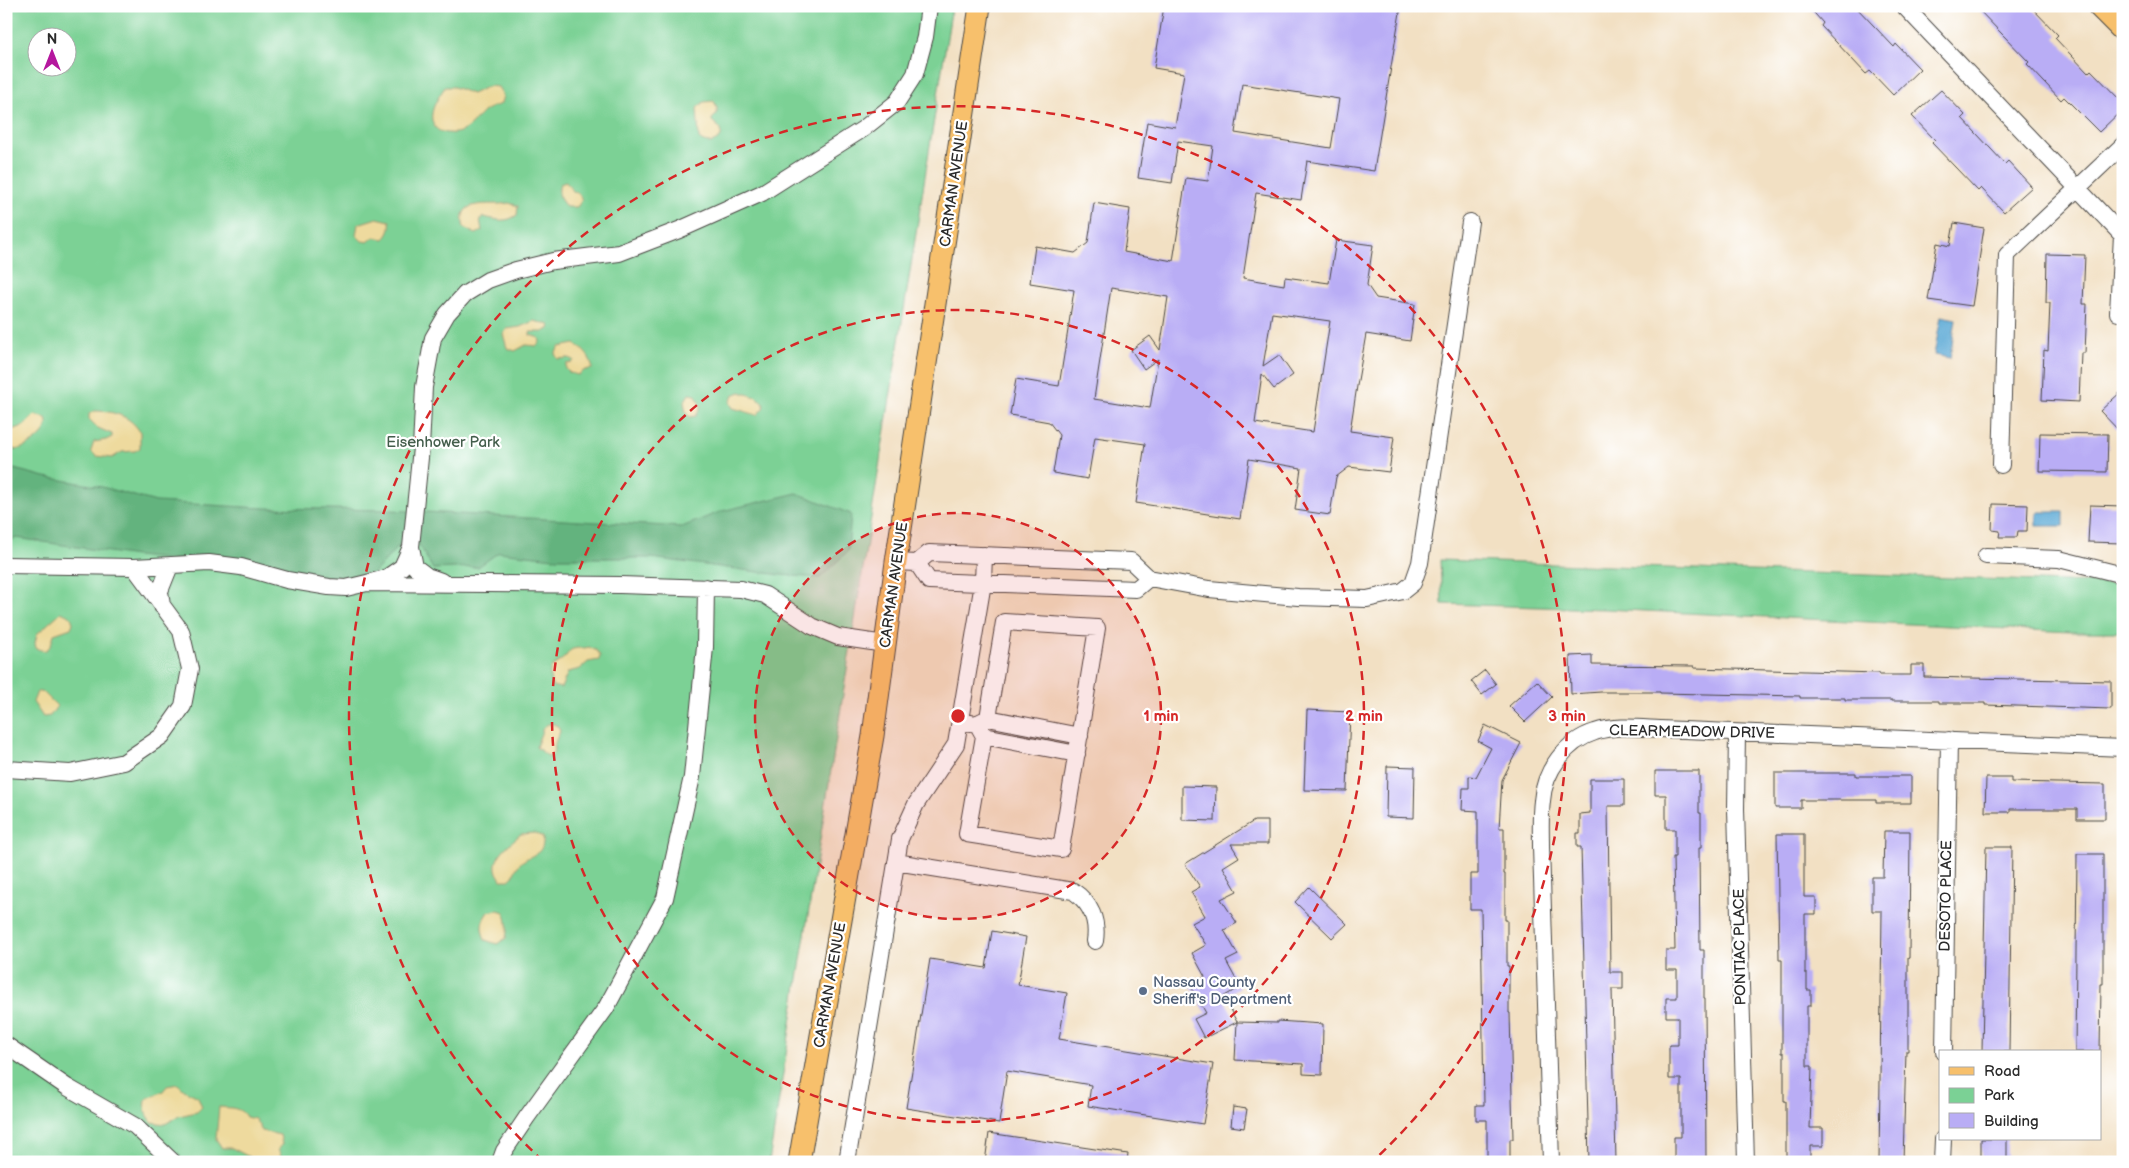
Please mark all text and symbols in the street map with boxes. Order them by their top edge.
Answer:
north arrow [28,28,78,78]
text: N [47,31,57,48]
street label: CARMAN AVENUE [936,120,972,248]
park label: Eisenhower Park [386,433,500,452]
street label: CARMAN AVENUE [876,521,912,649]
centre of rings [949,707,967,725]
text: 1 min [1143,707,1179,726]
text: 2 min [1345,707,1383,726]
text: 3 min [1548,707,1586,726]
street label: CLEARMEADOW DRIVE [1609,721,1775,743]
street label: DESOTO PLACE [1936,840,1956,952]
street label: PONTIAC PLACE [1729,888,1751,1005]
street label: CARMAN AVENUE [810,921,850,1049]
place label: Nassau County Sheriff's Department [1153,973,1292,1009]
marker: Nassau County Sheriff's Department [1137,985,1149,997]
legend [1939,1050,2102,1140]
text: Road [1984,1062,2020,1081]
text: Park [1984,1086,2015,1105]
text: Building [1984,1112,2039,1131]

